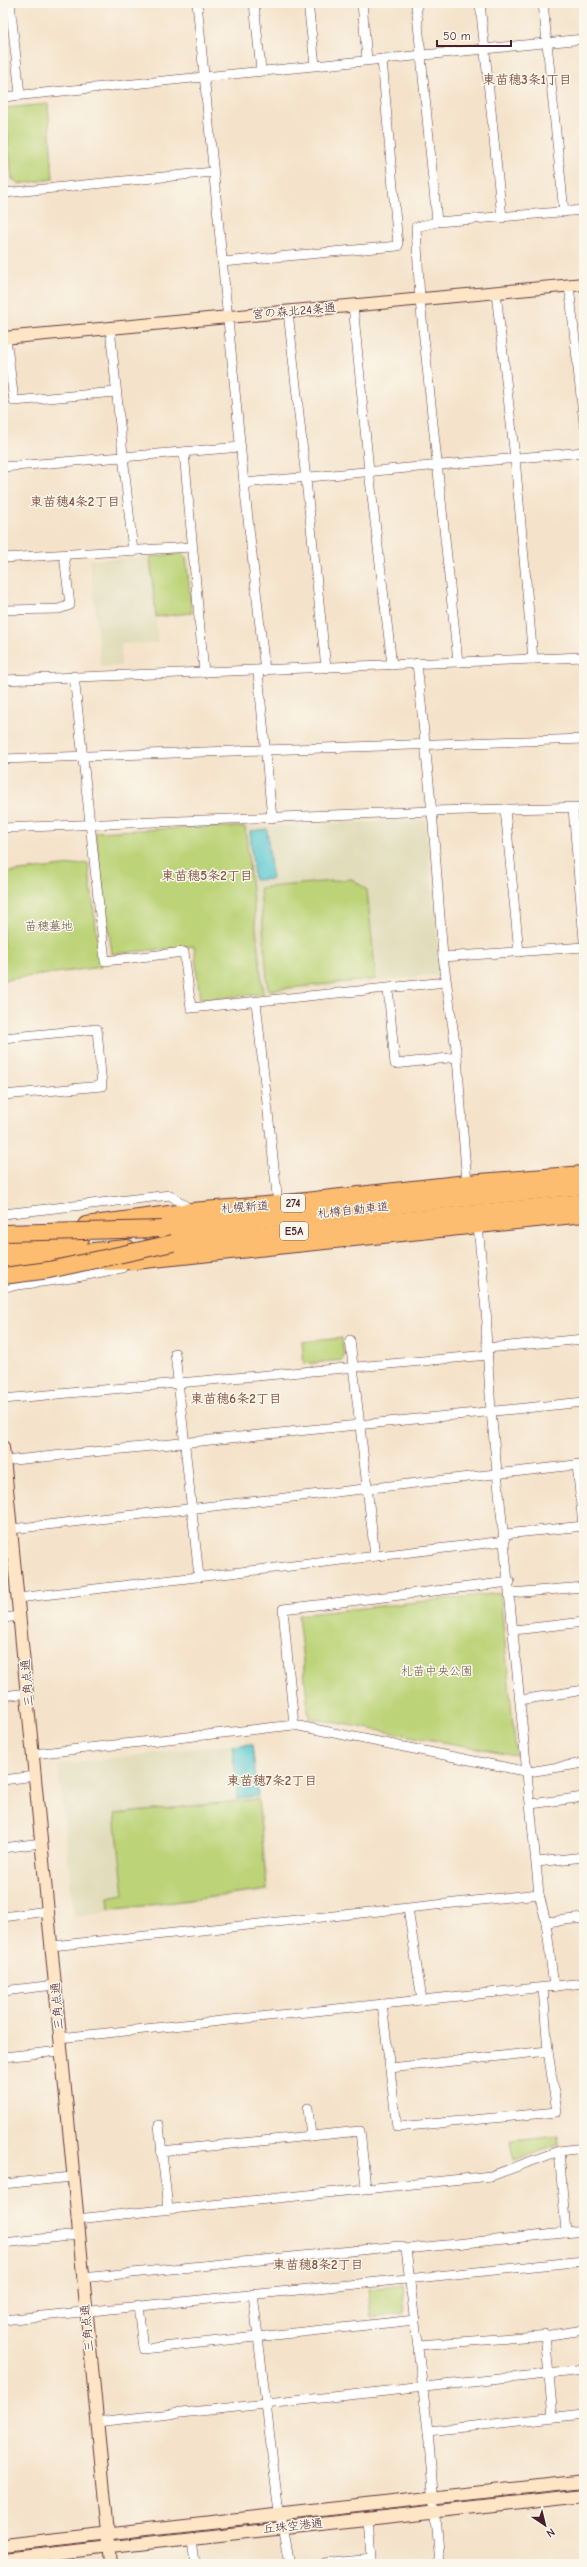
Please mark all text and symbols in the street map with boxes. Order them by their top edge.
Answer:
scale bar [437,22,511,48]
text: 50 m [443,29,471,43]
district label: 東苗穂3条1丁目 [482,72,572,87]
street label: 宮の森北24条通 [252,300,336,322]
district label: 東苗穂4条2丁目 [30,494,120,509]
district label: 東苗穂5条2丁目 [161,868,253,883]
park label: 苗穂墓地 [25,919,73,933]
road number: 274 [281,1194,305,1212]
street label: 札幌新道 [221,1198,269,1216]
street label: 札樽自動車道 [316,1199,390,1221]
road number: E5A [280,1222,308,1240]
district label: 東苗穂6条2丁目 [190,1391,282,1406]
street label: 三角点通 [18,1658,36,1708]
park label: 札苗中央公園 [401,1664,473,1678]
district label: 東苗穂7条2丁目 [227,1773,317,1788]
street label: 三角点通 [48,1981,66,2031]
district label: 東苗穂8条2丁目 [272,2257,364,2272]
street label: 三角点通 [78,2303,96,2353]
north arrow [525,2505,565,2545]
street label: 丘珠空港通 [262,2516,324,2536]
text: N [544,2525,557,2540]

